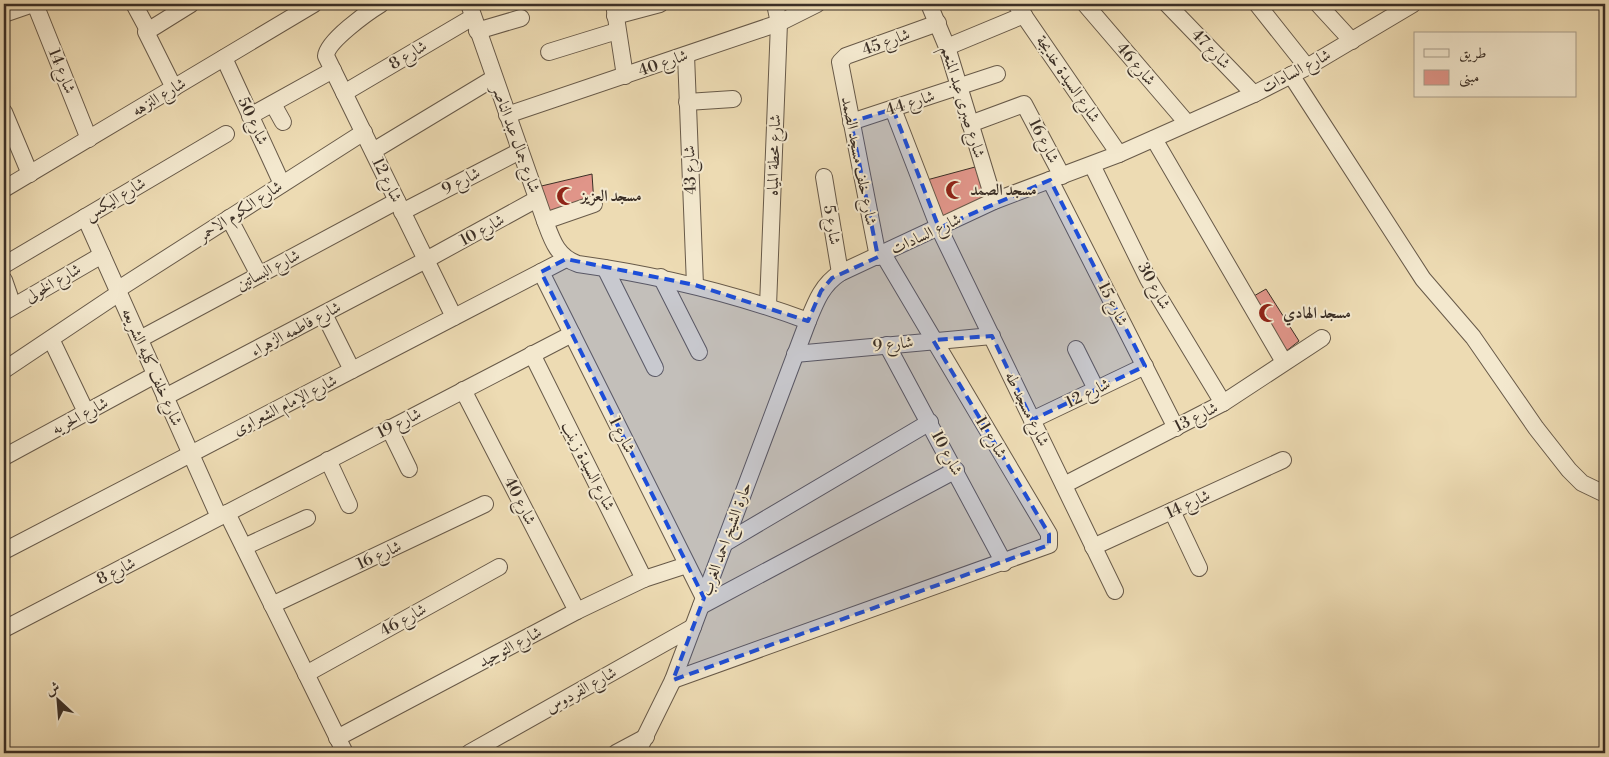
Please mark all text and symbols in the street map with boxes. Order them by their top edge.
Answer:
street label: شارع 45 [859,24,914,63]
street label: شارع 47 [1185,25,1235,75]
street label: شارع السيدة خديجة [1029,32,1104,128]
legend [1414,32,1576,98]
street label: شارع 8 [385,36,432,77]
street label: شارع 46 [1110,38,1160,92]
street label: شارع صبرى عبد المنعم [932,44,990,162]
street label: شارع السادات [1258,44,1335,100]
text: طريق [1459,44,1486,63]
street label: شارع 40 [636,45,691,84]
street label: شارع 14 [41,46,80,98]
text: مبنى [1459,68,1479,88]
street label: شارع النزهه [128,73,191,123]
street label: شارع جمال عبد الناصر [484,81,545,197]
street label: شارع 44 [883,86,938,123]
street label: شارع 50 [231,94,273,149]
street label: شارع خلف مسجد الصمد [834,95,881,228]
street label: شارع محطة المياه [763,114,788,196]
street label: شارع 16 [1022,115,1064,168]
street label: شارع 43 [679,145,704,195]
street label: شارع 12 [365,154,406,207]
street label: شارع 9 [438,163,485,202]
street label: شارع اليكس [81,173,151,228]
street label: شارع الكوم الاحمر [192,176,288,250]
mosque icon: مسجد الصمد [944,179,966,201]
place label: مسجد الصمد [970,180,1037,200]
mosque icon: مسجد العزيز [555,185,577,207]
place label: مسجد العزيز [579,186,642,206]
street label: شارع 5 [816,204,845,247]
street label: شارع السادات [888,209,966,262]
street label: شارع 10 [456,210,509,253]
street label: شارع البساتين [233,245,305,298]
street label: شارع الخولى [21,259,86,310]
street label: شارع 30 [1130,259,1175,314]
street label: شارع 15 [1091,279,1133,331]
street label: شارع فاطمه الزهراء [248,297,346,364]
mosque icon: مسجد الهادي [1257,302,1279,324]
place label: مسجد الهادي [1283,303,1351,326]
street label: شارع خلف كليه الشريعه [114,305,187,430]
street label: شارع 9 [872,332,915,359]
street label: شارع مسجد طه [998,368,1054,451]
street label: شارع الإمام الشعراوى [230,370,342,443]
street label: شارع 12 [1062,374,1115,415]
street label: شارع الحريه [48,393,113,442]
street label: شارع 13 [1171,397,1223,439]
street label: شارع 19 [373,403,426,445]
street label: شارع 11 [968,412,1011,463]
street label: شارع 1 [602,414,640,458]
street label: شارع السيدة زينب [554,418,619,515]
street label: شارع 10 [924,427,967,480]
street label: شارع 40 [497,474,541,530]
street label: حارة الشيخ احمد الغرب [696,479,760,600]
street label: شارع 14 [1163,485,1215,526]
street label: شارع 16 [353,536,406,577]
street label: شارع 8 [93,553,140,592]
street label: شارع 46 [376,599,431,644]
street label: شارع التوحيد [475,622,546,675]
street label: شارع الفردوس [542,662,622,720]
north arrow [32,674,82,724]
text: ش [43,678,63,700]

